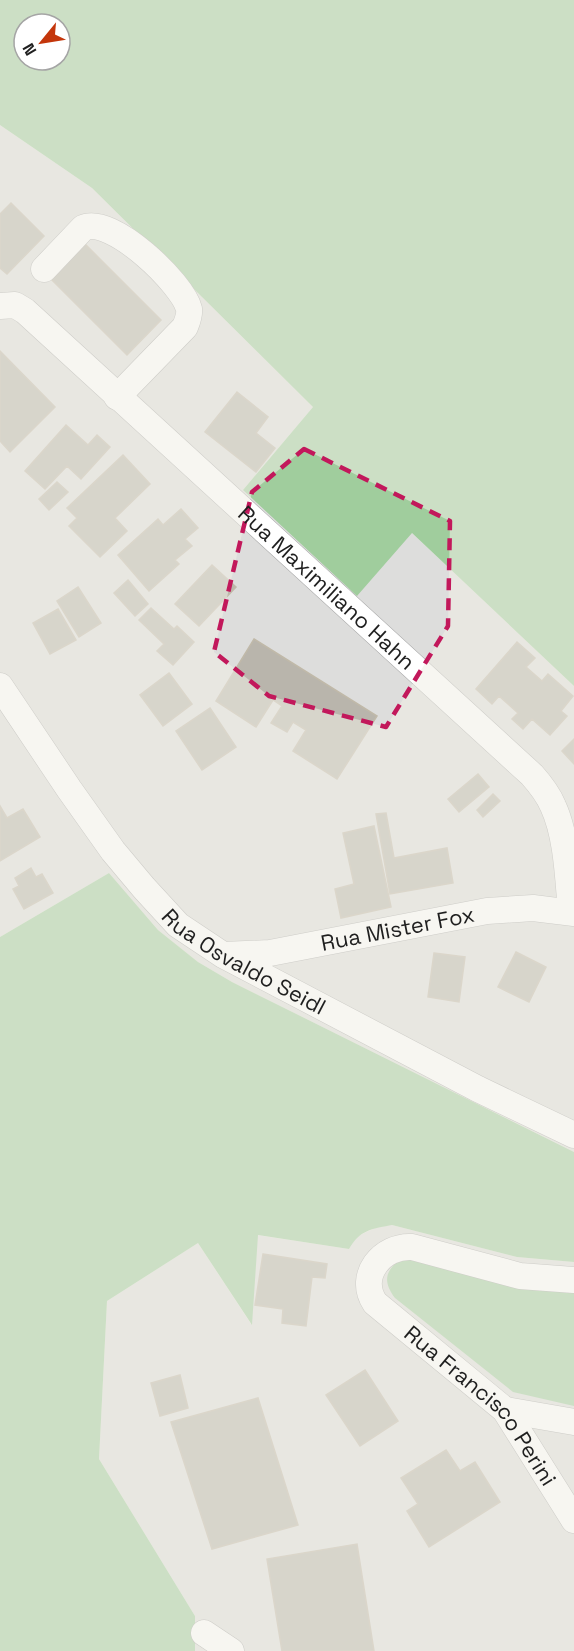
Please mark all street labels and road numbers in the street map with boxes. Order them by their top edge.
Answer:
street label: Rua Maximiliano Hahn [233,499,421,675]
street label: Rua Mister Fox [318,900,477,957]
street label: Rua Osvaldo Seidl [156,903,331,1021]
street label: Rua Francisco Perini [399,1319,563,1491]

